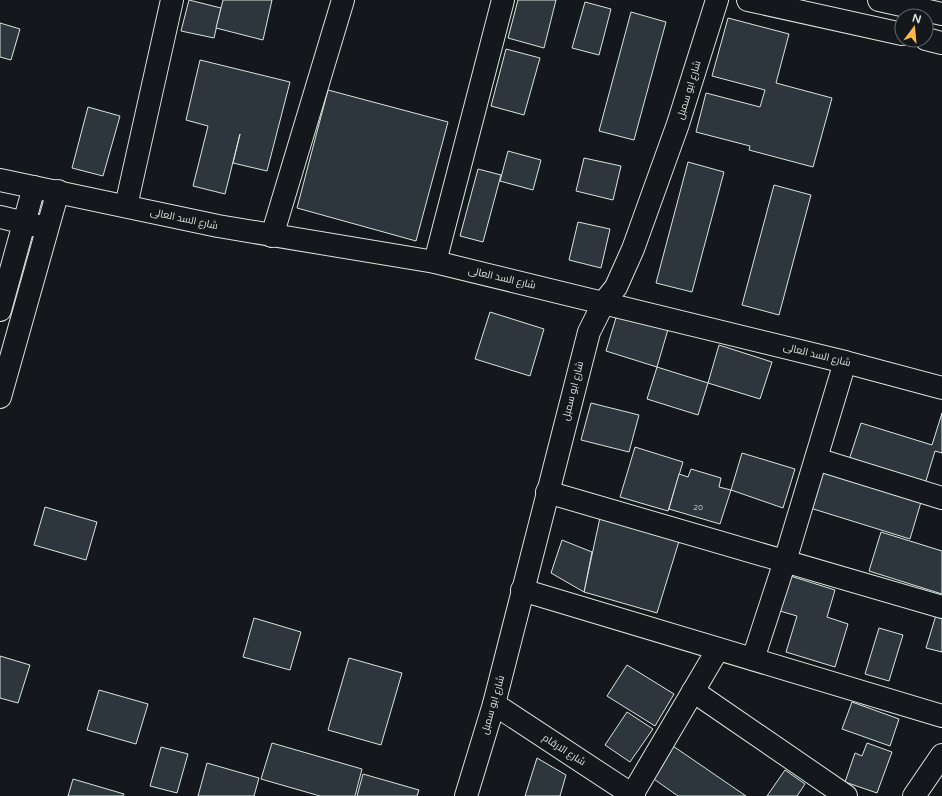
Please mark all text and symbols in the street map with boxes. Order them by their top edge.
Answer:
north arrow [894,8,934,48]
text: N [911,11,923,26]
street label: شارع ابو سمبل [674,59,704,121]
street label: شارع السد العالى [149,206,219,232]
street label: شارع السد العالى [467,264,537,292]
street label: شارع السد العالى [782,341,852,369]
street label: شارع ابو سمبل [560,360,586,422]
house number: 20 [693,503,703,512]
street label: شارع ابو سمبل [479,674,507,736]
street label: شارع الارقام [540,732,588,769]

